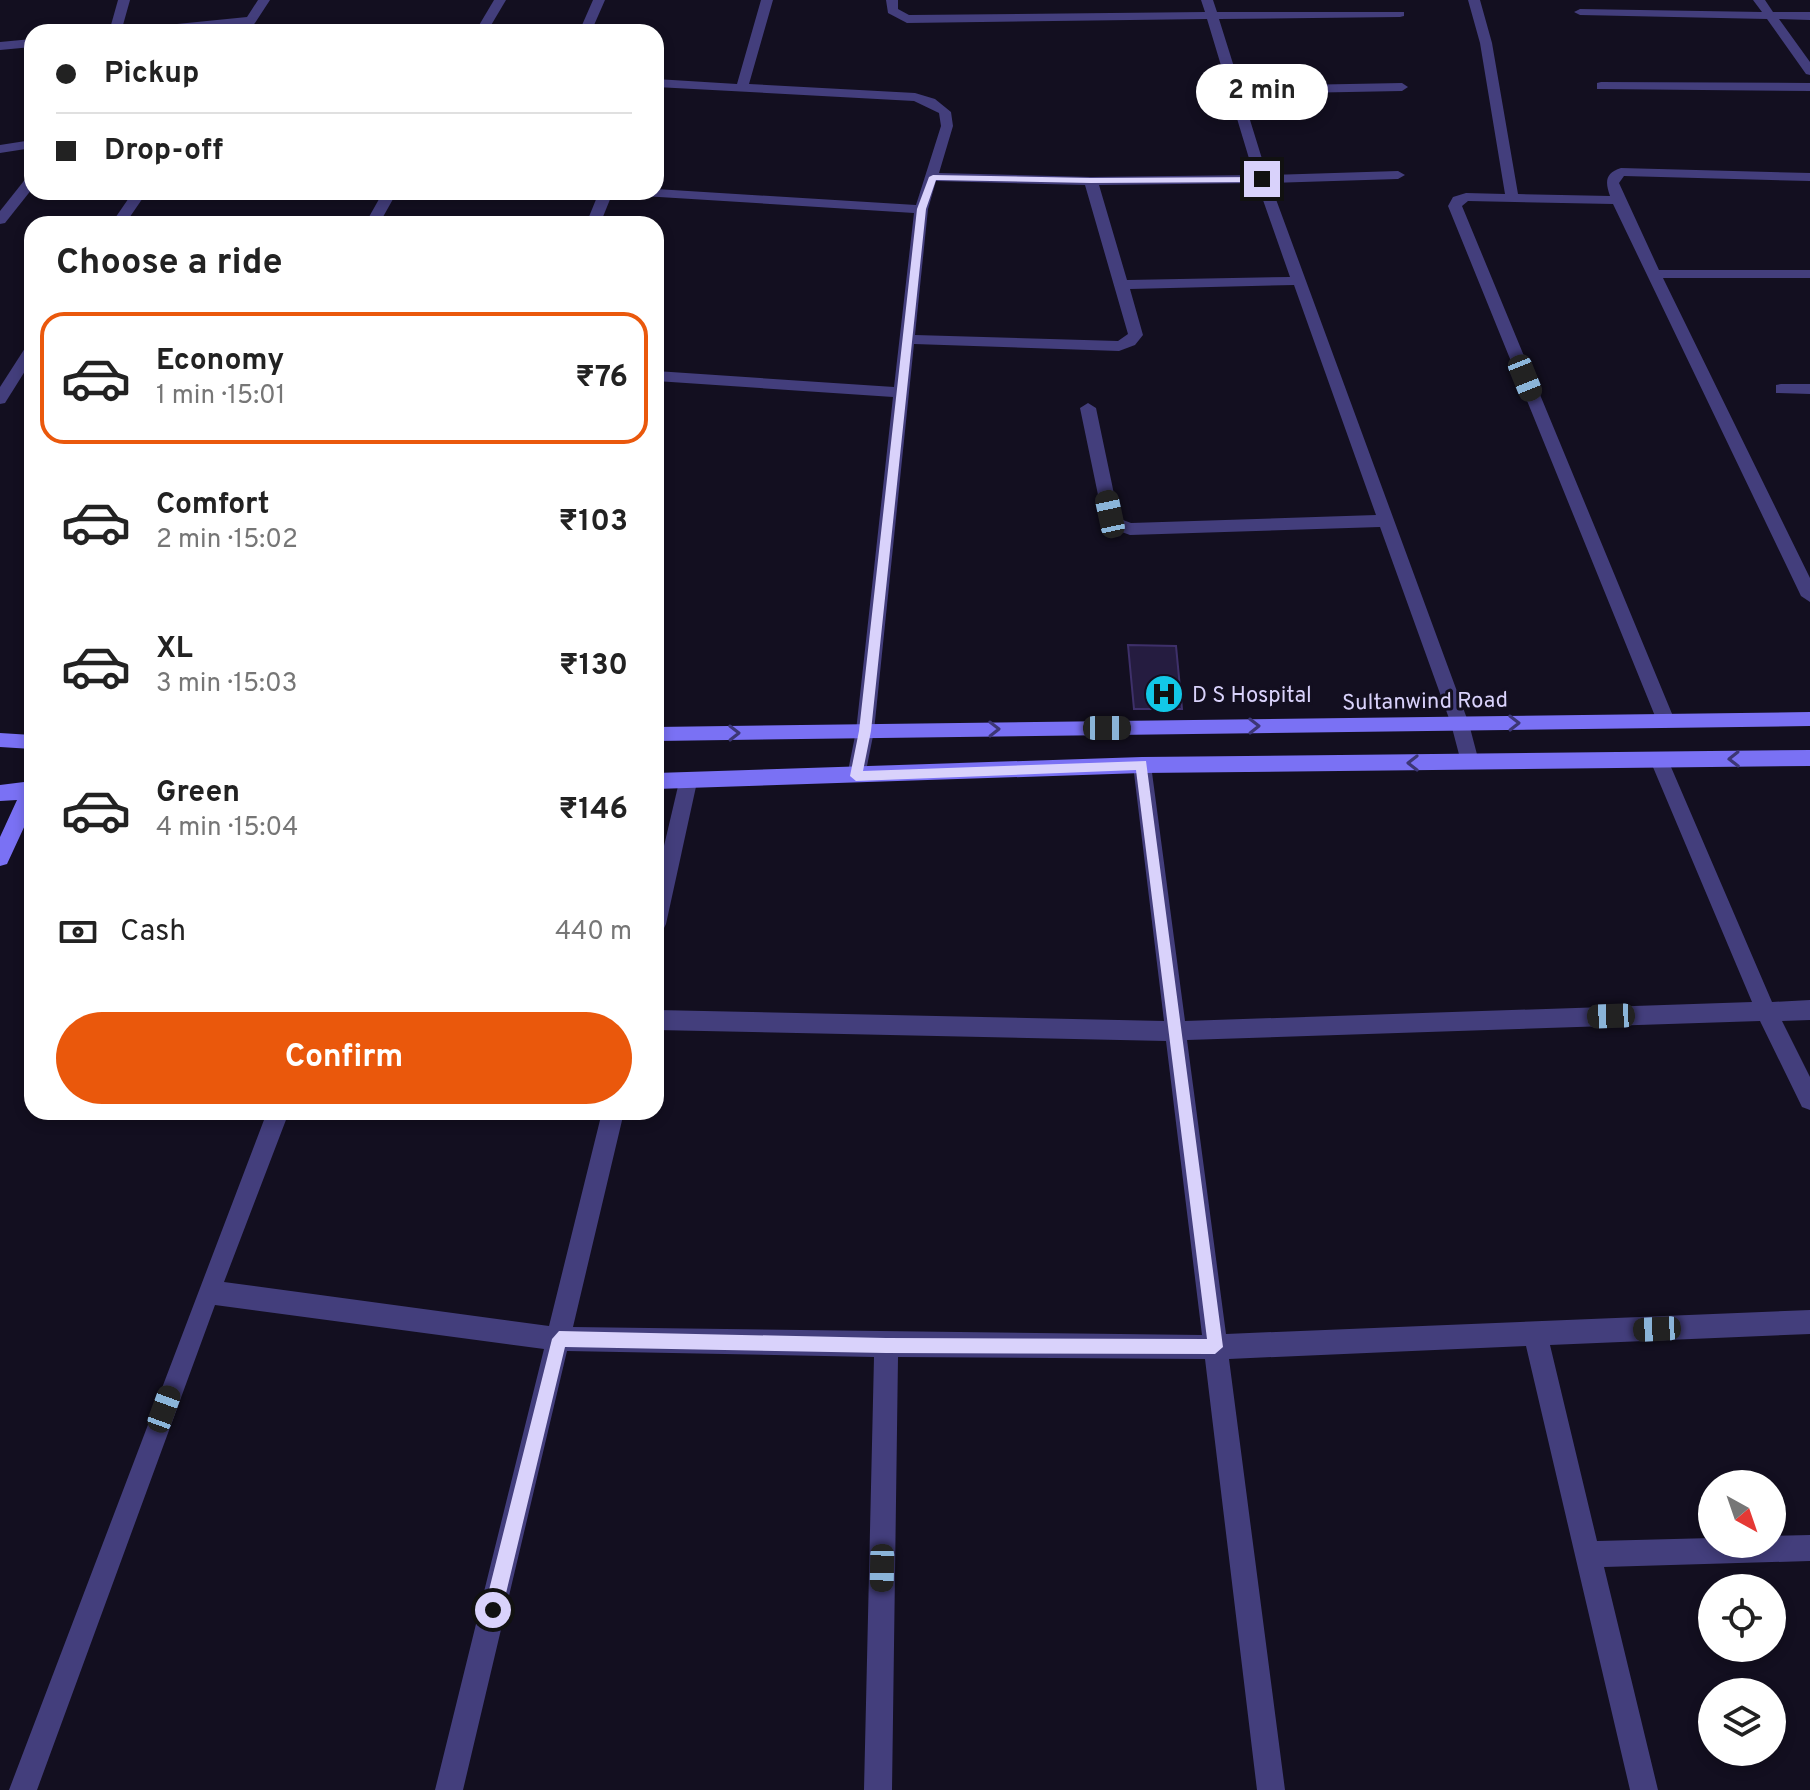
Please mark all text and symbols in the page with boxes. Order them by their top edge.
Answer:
text: Pickup [104,56,199,93]
callout: 2 min [1196,63,1328,119]
text: 2 min [1228,75,1296,108]
text: Drop-off [104,133,223,170]
route end [1244,161,1280,197]
text: Choose a ride [56,241,282,287]
icon: car [60,342,132,414]
text: Economy [156,343,284,380]
car [1505,351,1545,405]
text: ₹76 [575,360,628,397]
text: 1 min · 15:01 [156,380,285,413]
icon: car [60,486,132,558]
text: Comfort [156,487,269,524]
car [1093,488,1127,540]
text: ₹103 [559,504,628,541]
text: 2 min · 15:02 [156,524,298,557]
icon: car [60,630,132,702]
text: XL [156,631,193,668]
text: ₹130 [559,648,628,685]
text: 3 min · 15:03 [156,668,297,701]
hospital icon: D S Hospital [1143,673,1185,715]
place label: D S Hospital [1192,683,1312,710]
street label: Sultanwind Road [1342,688,1508,717]
one-way arrow [1508,714,1521,732]
car [1083,716,1131,740]
one-way arrow [1248,717,1261,735]
one-way arrow [988,721,1001,738]
one-way arrow [728,724,741,742]
one-way arrow [1727,750,1740,768]
one-way arrow [1406,754,1419,771]
icon: car [60,774,132,846]
text: Green [156,775,240,812]
text: ₹146 [559,792,628,829]
text: 4 min · 15:04 [156,812,298,845]
icon: cash [56,910,100,954]
text: Cash [120,914,186,951]
text: 440 m [555,916,632,949]
car [1587,1003,1635,1029]
button: Confirm [56,1012,632,1104]
car [1632,1316,1682,1342]
car [145,1382,183,1436]
north arrow [1698,1470,1786,1558]
map controls [1698,1470,1786,1766]
car [870,1544,894,1592]
button: locate [1698,1574,1786,1662]
route start [475,1592,511,1628]
button: layers [1698,1678,1786,1766]

